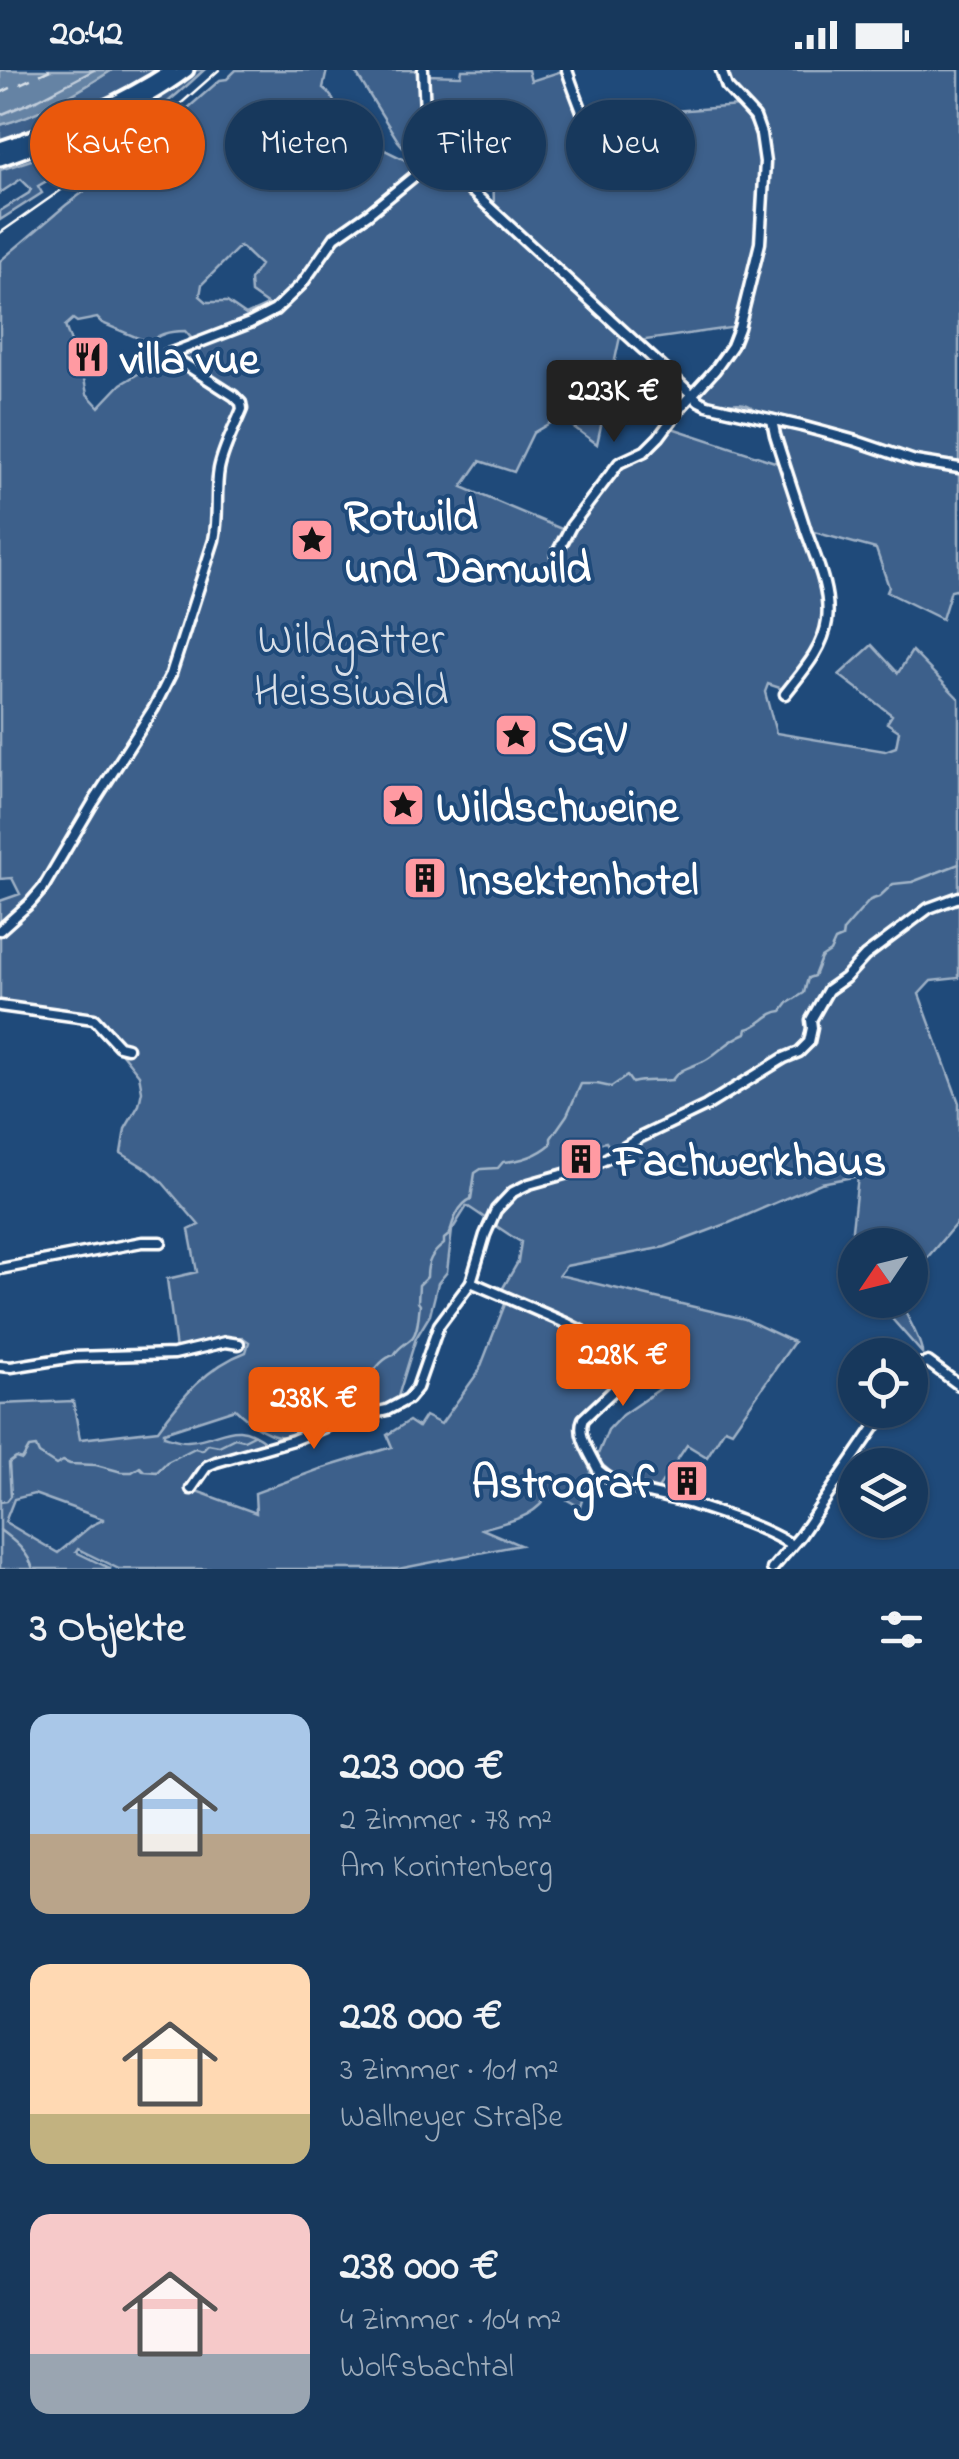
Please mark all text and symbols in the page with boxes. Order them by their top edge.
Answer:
text: 20:42 [50,7,123,63]
chip: Kaufen [30,100,205,190]
chip: Mieten [225,100,383,190]
chip: Filter [403,100,546,190]
chip: Neu [566,100,695,190]
place label: villa vue [119,329,261,395]
restaurant icon: villa vue [65,334,111,380]
pin: 223K € [533,360,695,445]
text: 223K € [569,369,659,416]
place label: Rotwild und Damwild [344,486,592,604]
place icon: Rotwild und Damwild [289,517,335,563]
park label: Wildgatter Heissiwald [254,609,449,727]
place label: SGV [548,707,628,773]
place icon: SGV [493,712,539,758]
place label: Wildschweine [436,777,680,843]
place icon: Wildschweine [380,782,426,828]
place label: Insektenhotel [458,850,699,916]
building icon: Insektenhotel [402,855,448,901]
place label: Fachwerkhaus [612,1131,886,1197]
building icon: Fachwerkhaus [558,1136,604,1182]
north arrow [838,1228,928,1318]
map controls [838,1228,928,1538]
pin: 228K € [542,1324,704,1409]
text: 228K € [578,1333,668,1380]
button: locate [838,1338,928,1428]
pin: 238K € [233,1367,395,1452]
text: 238K € [271,1376,357,1423]
button: layers [838,1448,928,1538]
place label: Astrograf [472,1453,655,1521]
building icon: Astrograf [664,1458,710,1504]
text: 3 Objekte [30,1599,185,1660]
icon: filters [874,1602,929,1657]
text: 223 000 € [340,1737,504,1798]
icon: home [110,1754,230,1874]
text: 2 Zimmer · 78 m² [340,1798,552,1845]
text: Am Korintenberg [340,1845,553,1892]
text: 228 000 € [340,1987,502,2048]
icon: home [110,2004,230,2124]
text: 3 Zimmer · 101 m² [340,2048,558,2095]
text: Wallneyer Straße [340,2095,563,2142]
text: 238 000 € [340,2237,499,2298]
icon: home [110,2254,230,2374]
text: 4 Zimmer · 104 m² [340,2298,561,2345]
text: Wolfsbachtal [340,2345,514,2392]

